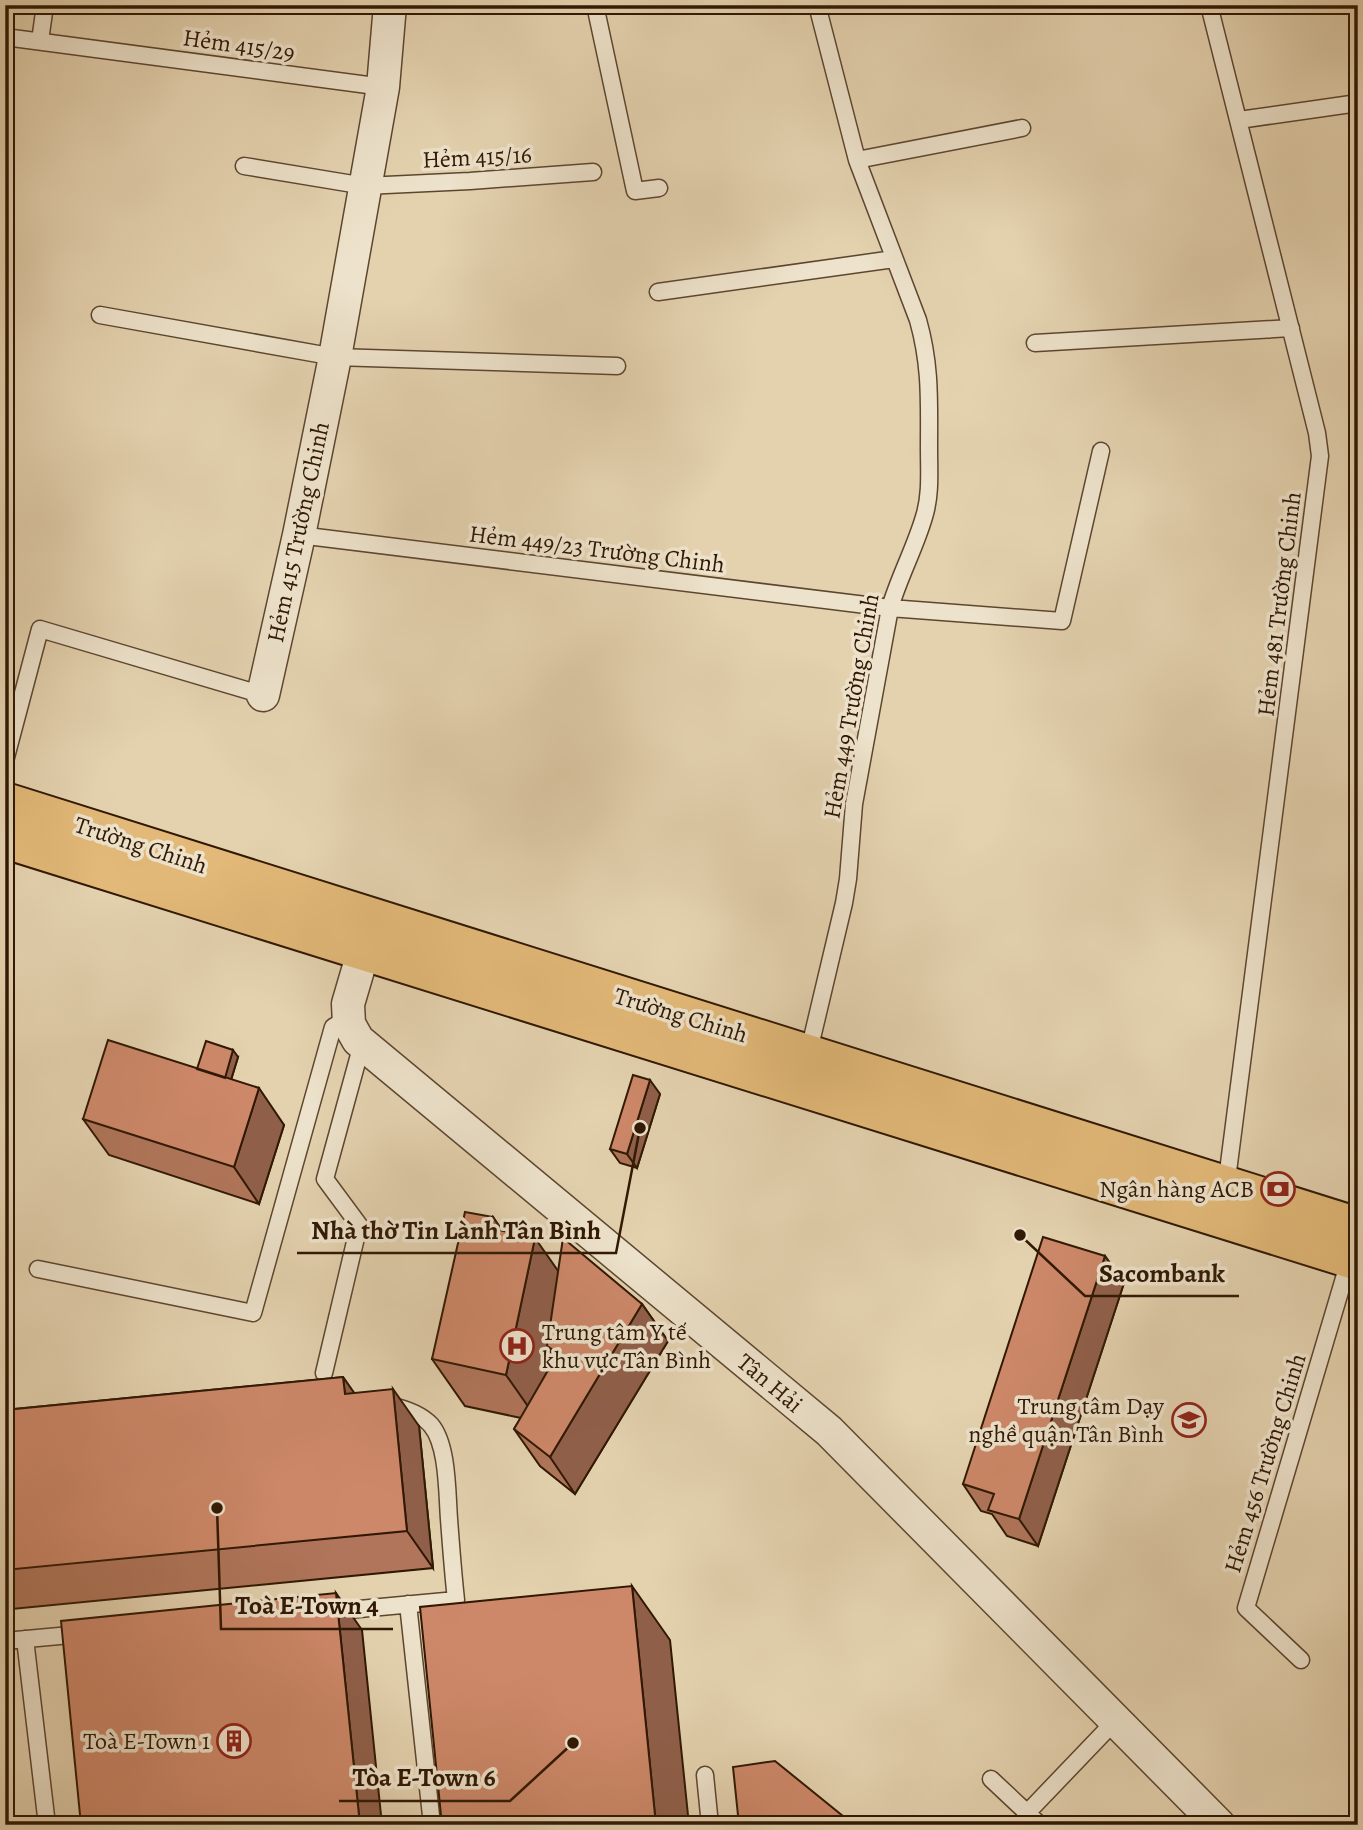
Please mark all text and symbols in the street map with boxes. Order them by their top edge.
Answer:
street label: Hẻm 415/29 [181,21,297,69]
street label: Hẻm 415/16 [421,138,533,176]
street label: Hẻm 415 Trường Chinh [259,418,337,645]
street label: Hẻm 481 Trường Chinh [1249,490,1309,718]
street label: Hẻm 449/23 Trường Chinh [467,517,727,581]
street label: Hẻm 449 Trường Chinh [815,591,887,821]
street label: Trường Chinh [71,808,212,882]
street label: Trường Chinh [610,980,752,1050]
bank icon: Ngân hàng ACB [1259,1170,1297,1208]
place label: Ngân hàng ACB [1099,1173,1254,1205]
callout: Nhà thờ Tin Lành Tân Bình [297,1206,616,1253]
text: Nhà thờ Tin Lành Tân Bình [311,1213,601,1248]
callout: Sacombank [1085,1249,1239,1296]
text: Sacombank [1099,1256,1226,1291]
place label: Trung tâm Y tế khu vực Tân Bình [542,1316,711,1376]
hospital icon: Trung tâm Y tế khu vực Tân Bình [498,1327,536,1365]
street label: Tân Hải [730,1346,810,1420]
street label: Hẻm 456 Trường Chinh [1216,1349,1314,1577]
place label: Trung tâm Dạy nghề quận Tân Bình [968,1390,1164,1450]
school or university icon: Trung tâm Dạy nghề quận Tân Bình [1170,1401,1208,1439]
callout: Toà E-Town 4 [221,1582,393,1629]
text: Toà E-Town 4 [235,1588,379,1623]
building icon: Toà E-Town 1 [215,1722,253,1760]
place label: Toà E-Town 1 [83,1725,210,1757]
callout: Tòa E-Town 6 [339,1754,510,1801]
text: Tòa E-Town 6 [352,1760,496,1795]

